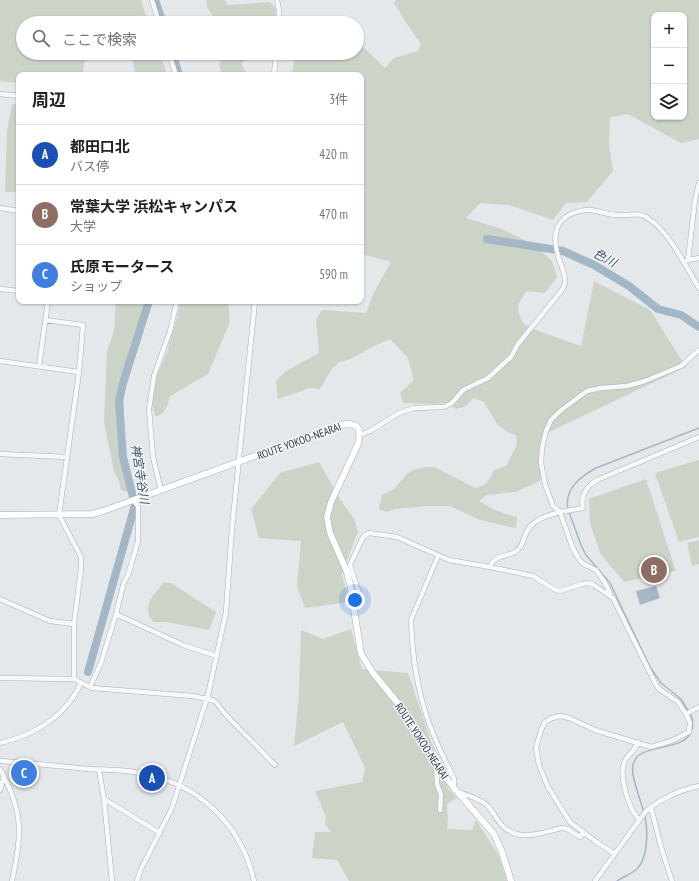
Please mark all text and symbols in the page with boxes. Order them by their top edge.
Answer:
map controls [651,12,687,120]
button: + [651,12,687,48]
search box [16,16,364,60]
icon: search [30,27,52,49]
text: ここで検索 [62,30,137,49]
button: − [651,48,687,84]
button: layers [651,84,687,120]
text: 周辺 [32,89,66,111]
text: 3件 [329,91,348,108]
text: 都田口北 [70,137,130,156]
text: A [42,146,48,163]
text: 420 m [319,146,348,163]
text: バス停 [70,158,109,175]
text: 常葉大学 浜松キャンパス [70,197,238,216]
text: B [42,206,48,223]
text: 470 m [319,206,348,223]
text: 大学 [70,218,96,235]
water label: 色川 [591,245,621,271]
text: 氏原モータース [70,257,174,276]
text: C [42,266,48,283]
text: 590 m [319,266,348,283]
text: ショップ [70,278,122,295]
street label: ROUTE YOKOO-NEARAI [255,419,343,463]
water label: 神宮寺谷川 [128,443,153,507]
pin: B [641,555,667,585]
your location [345,590,365,610]
street label: ROUTE YOKOO-NEARAI [392,700,452,782]
pin: C [11,758,37,788]
pin: A [139,763,165,793]

